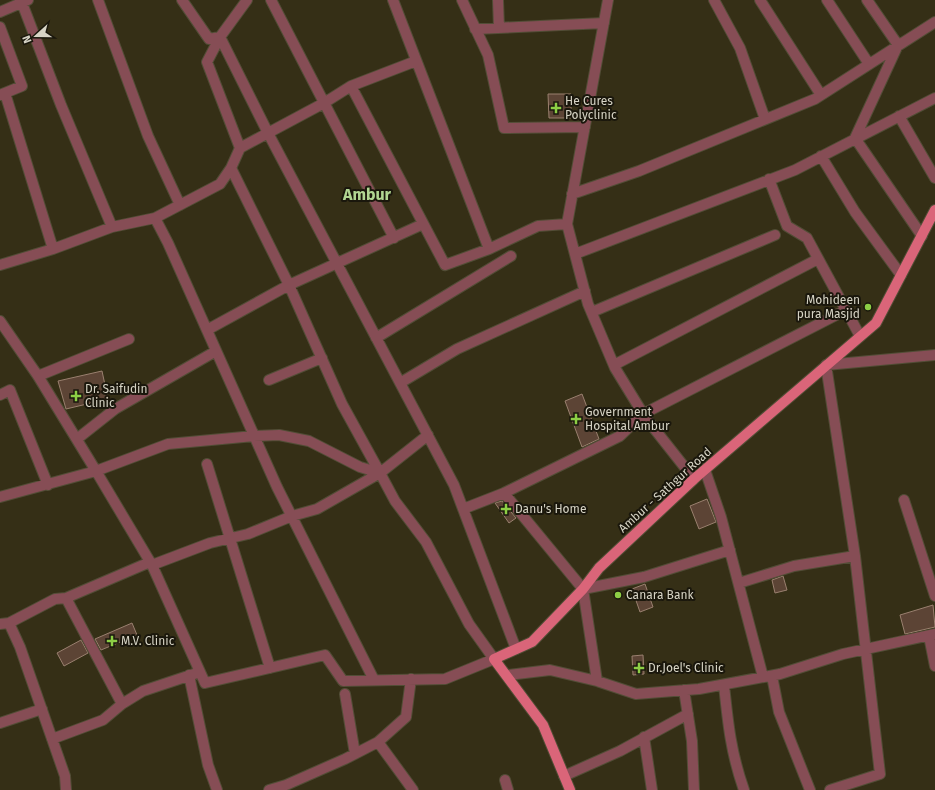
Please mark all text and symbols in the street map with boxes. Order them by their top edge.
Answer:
north arrow [16,16,56,56]
text: N [20,34,35,45]
place label: He Cures Polyclinic [565,94,617,122]
marker: He Cures Polyclinic [550,102,562,114]
district label: Ambur [342,185,392,204]
place label: Mohideen pura Masjid [797,293,860,321]
marker: Mohideen pura Masjid [863,302,873,312]
place label: Dr. Saifudin Clinic [85,382,148,410]
marker: Dr. Saifudin Clinic [70,390,82,402]
place label: Government Hospital Ambur [585,405,670,433]
marker: Government Hospital Ambur [570,413,582,425]
street label: Ambur - Sathgur Road [616,445,714,535]
place label: Danu's Home [515,502,586,516]
marker: Danu's Home [500,503,512,515]
place label: Canara Bank [626,588,694,602]
marker: Canara Bank [613,590,623,600]
place label: M.V. Clinic [121,634,175,648]
marker: M.V. Clinic [106,635,118,647]
place label: Dr.Joel's Clinic [648,661,724,675]
marker: Dr.Joel's Clinic [633,662,645,674]

